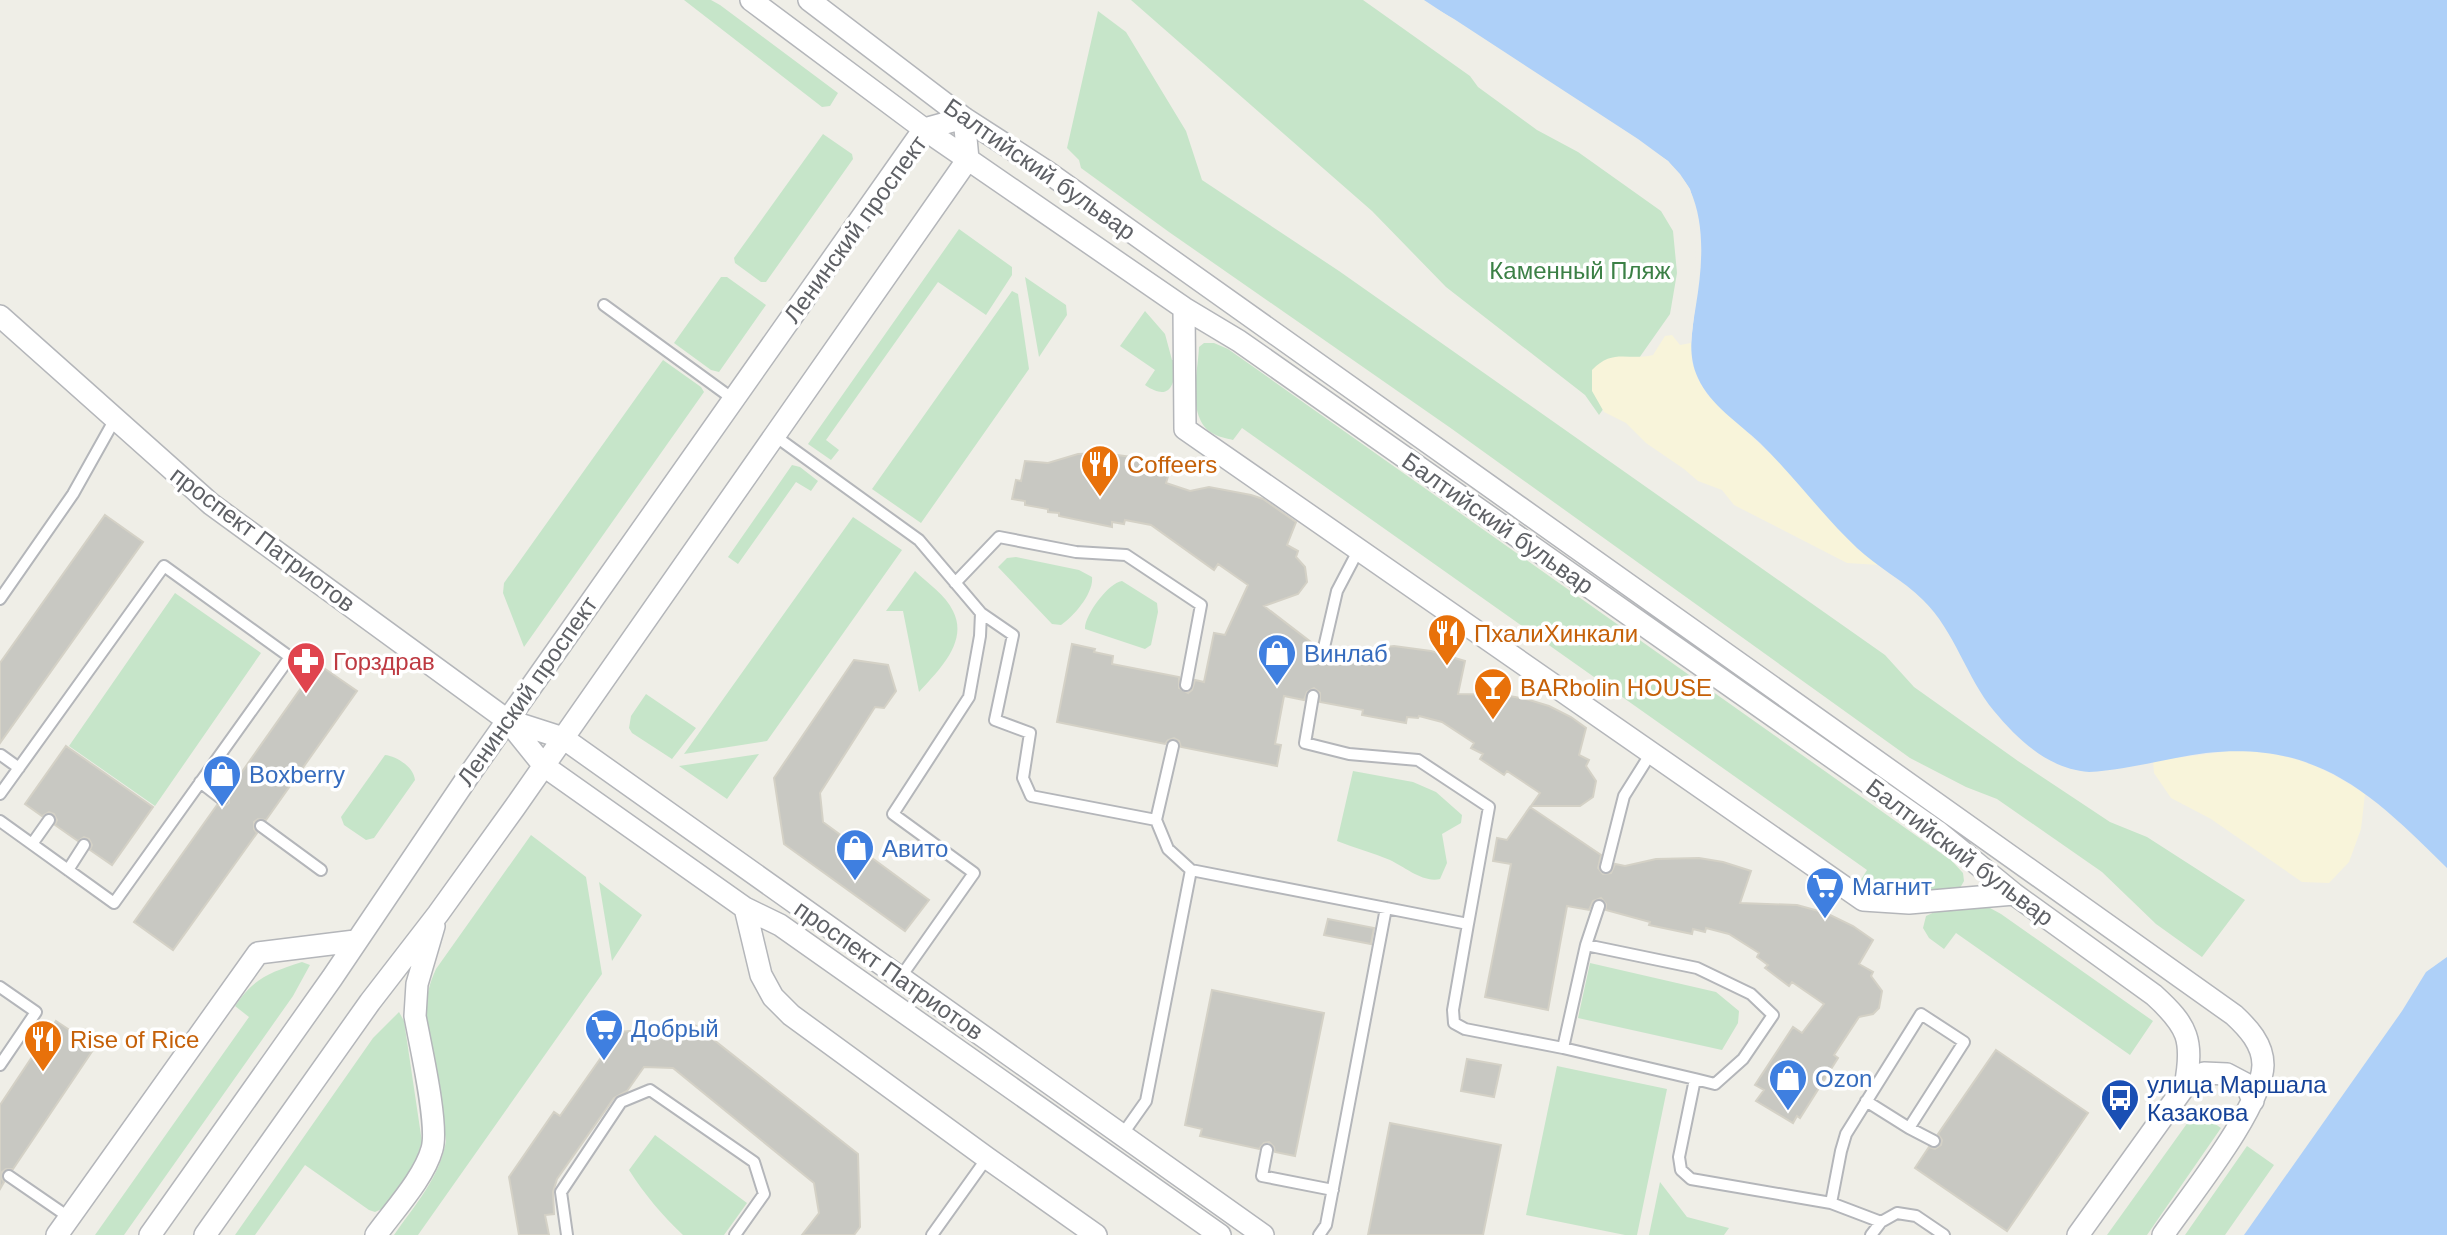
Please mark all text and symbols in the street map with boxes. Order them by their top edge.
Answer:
street label: Балтийский бульвар [939,93,1141,245]
street label: Ленинский проспект [778,130,932,328]
park label: Каменный Пляж [1489,257,1671,284]
restaurant icon: Coffeers [1079,443,1121,498]
street label: Балтийский бульвар [1397,447,1599,599]
place label: Coffeers [1127,451,1217,478]
street label: проспект Патриотов [165,461,361,617]
street label: Ленинский проспект [451,591,603,791]
restaurant icon: ПхалиХинкали [1426,612,1468,667]
place label: ПхалиХинкали [1474,620,1638,647]
shop icon: Винлаб [1256,632,1298,687]
pharmacy icon: Горздрав [285,640,327,695]
place label: Винлаб [1304,640,1388,667]
place label: Горздрав [333,648,435,675]
bar icon: BARbolin HOUSE [1472,666,1514,721]
place label: BARbolin HOUSE [1520,674,1712,701]
shop icon: Boxberry [201,753,243,808]
place label: Boxberry [249,761,345,788]
street label: Балтийский бульвар [1861,773,2059,931]
shop icon: Авито [834,827,876,882]
place label: Авито [882,835,948,862]
supermarket icon: Магнит [1804,865,1846,920]
place label: Магнит [1852,873,1932,900]
street label: проспект Патриотов [790,895,988,1045]
supermarket icon: Добрый [583,1007,625,1062]
place label: Добрый [631,1015,719,1042]
restaurant icon: Rise of Rice [22,1018,64,1073]
place label: Rise of Rice [70,1026,199,1053]
shop icon: Ozon [1767,1057,1809,1112]
place label: Ozon [1815,1065,1872,1092]
place label: улица Маршала Казакова [2147,1071,2327,1126]
bus stop icon: улица Маршала Казакова [2099,1077,2141,1132]

